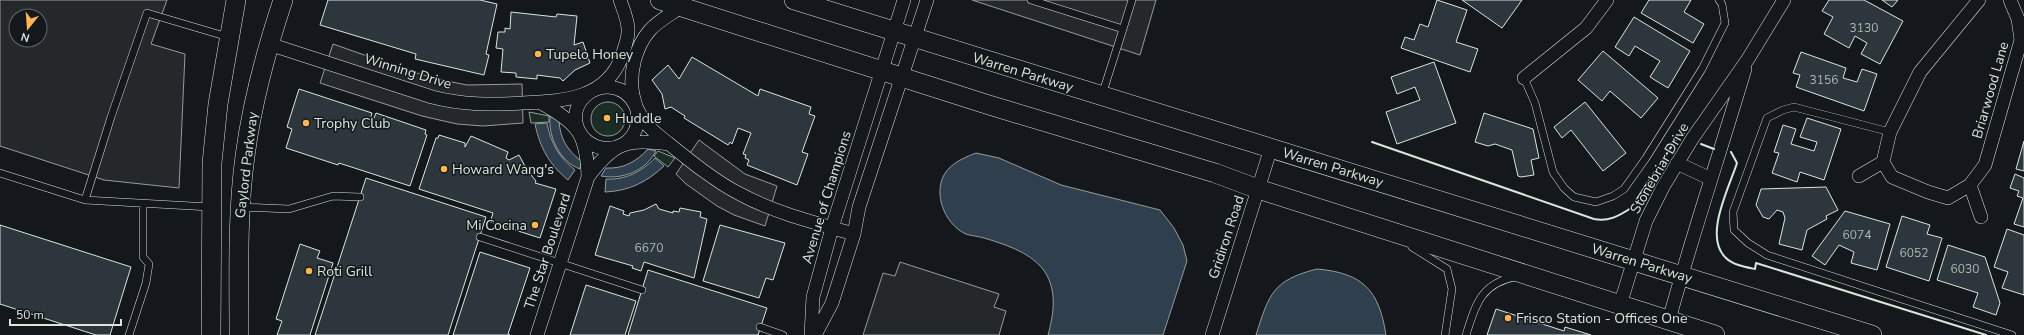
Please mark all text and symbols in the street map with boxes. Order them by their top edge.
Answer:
north arrow [8,8,48,48]
house number: 3130 [1850,20,1878,36]
text: N [19,29,31,45]
street label: Briarwood Lane [1968,39,2013,141]
place label: Tupelo Honey [546,45,634,64]
street label: Warren Parkway [970,48,1077,97]
street label: Winning Drive [362,49,454,94]
marker: Tupelo Honey [533,49,543,59]
house number: 3156 [1810,72,1838,88]
place label: Huddle [615,109,661,128]
street label: Gaylord Parkway [231,110,263,219]
marker: Huddle [602,113,612,123]
place label: Trophy Club [314,114,390,133]
marker: Trophy Club [301,118,311,128]
street label: Stonebriar Drive [1626,119,1693,217]
street label: Avenue of Champions [797,128,856,266]
street label: Warren Parkway [1280,143,1387,192]
place label: Howard Wang's [452,160,554,179]
marker: Howard Wang's [439,164,449,174]
street label: The Star Boulevard [520,191,575,312]
street label: Gridiron Road [1204,193,1249,281]
place label: Mi Cocina [466,216,527,235]
marker: Mi Cocina [530,220,540,230]
house number: 6074 [1843,227,1871,243]
street label: Warren Parkway [1589,239,1696,288]
house number: 6670 [635,240,663,256]
house number: 6052 [1900,245,1928,261]
house number: 6030 [1951,261,1979,277]
place label: Roti Grill [317,262,373,281]
marker: Roti Grill [304,266,314,276]
scale bar [10,301,121,327]
text: 50 m [16,307,44,323]
place label: Frisco Station - Offices One [1516,309,1687,328]
marker: Frisco Station - Offices One [1503,313,1513,323]

